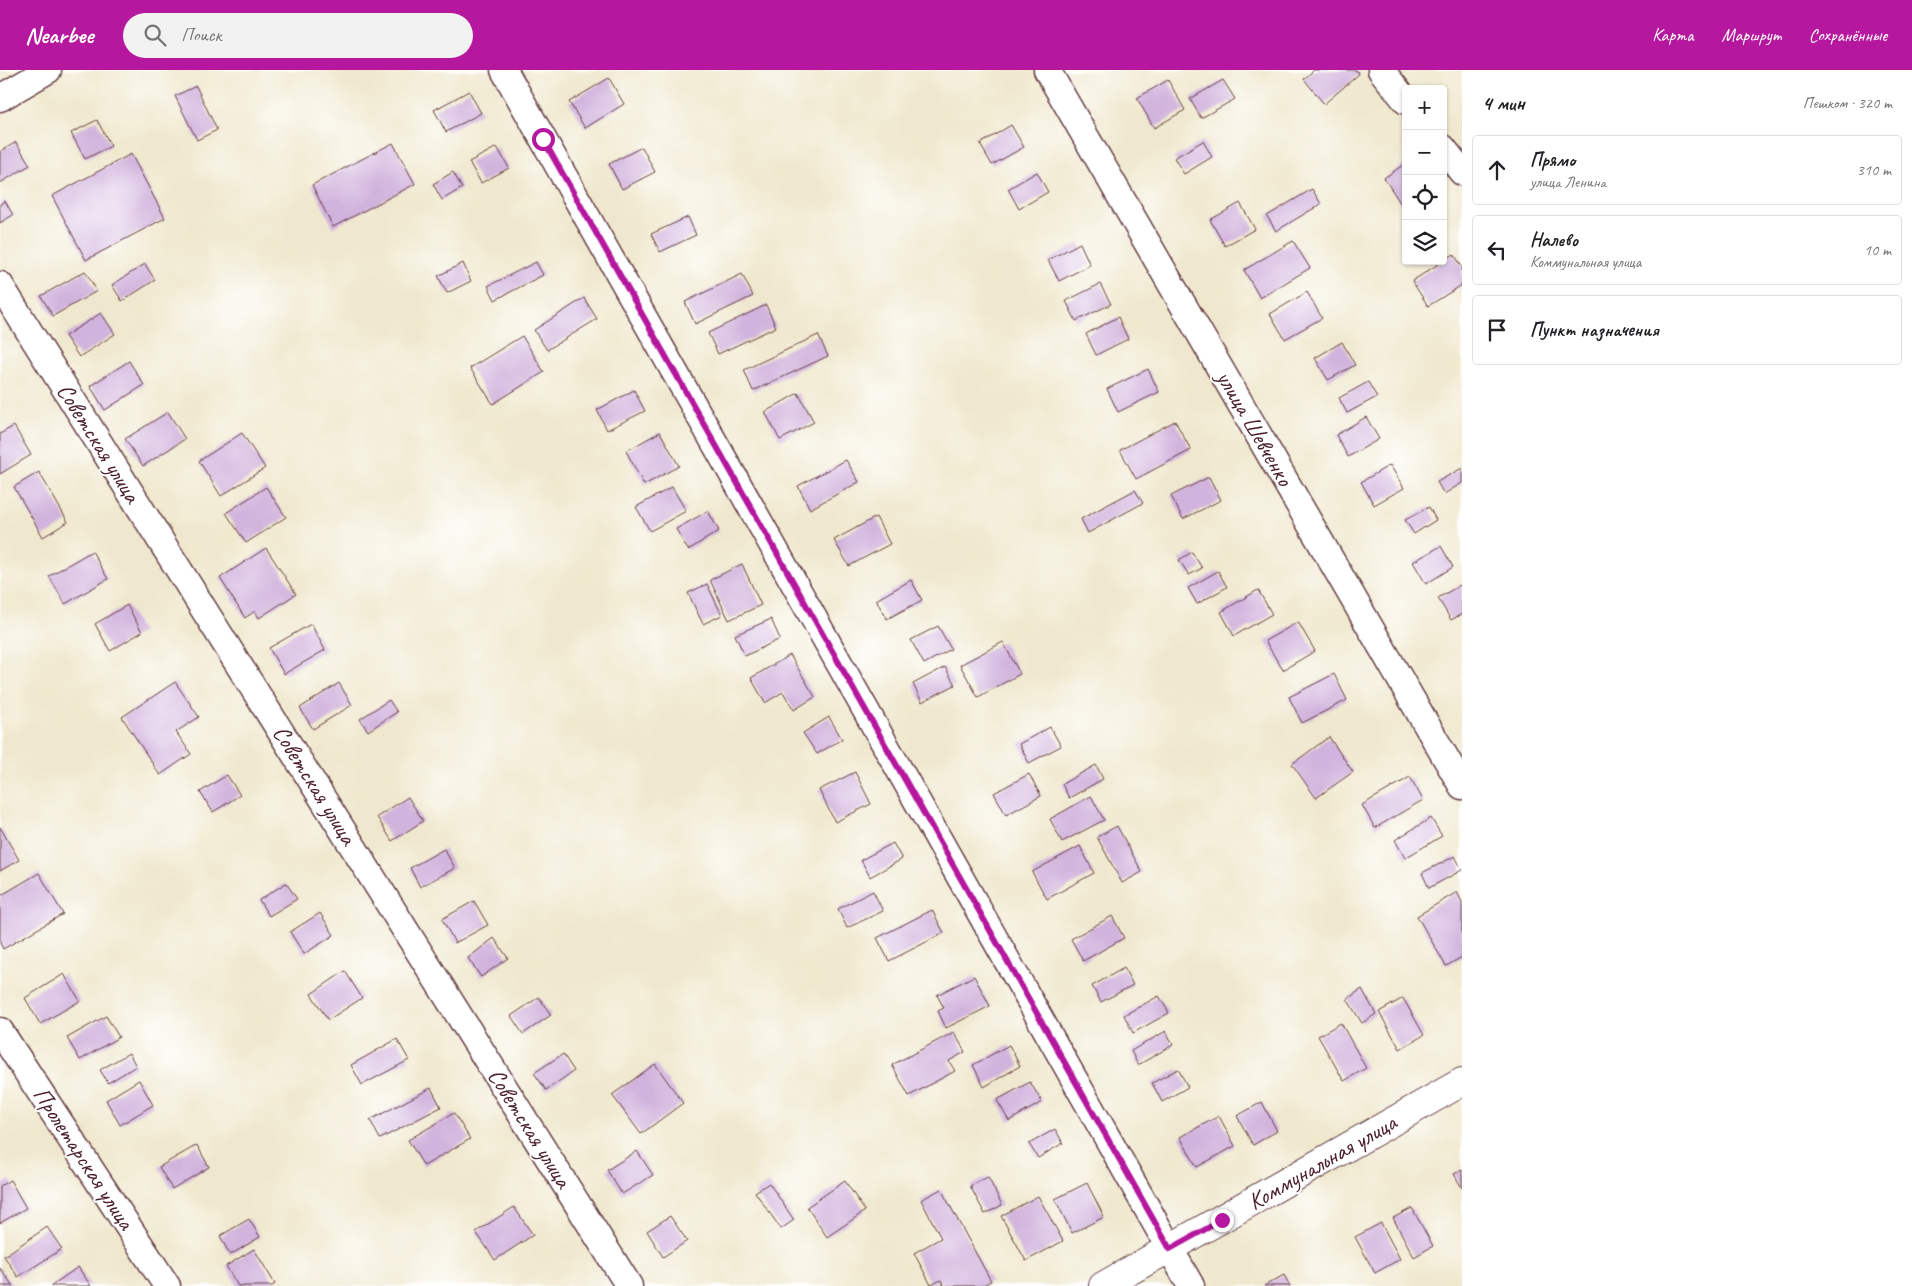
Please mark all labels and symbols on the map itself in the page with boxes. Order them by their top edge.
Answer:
route start [532,128,555,151]
street label: улица Шевченко [1209,363,1301,492]
street label: Советская улица [50,378,148,510]
street label: Советская улица [266,720,364,852]
street label: Советская улица [481,1063,579,1195]
street label: Пролетарская улица [27,1081,142,1236]
street label: Коммунальная улица [1242,1107,1403,1217]
route end [1211,1209,1234,1232]

